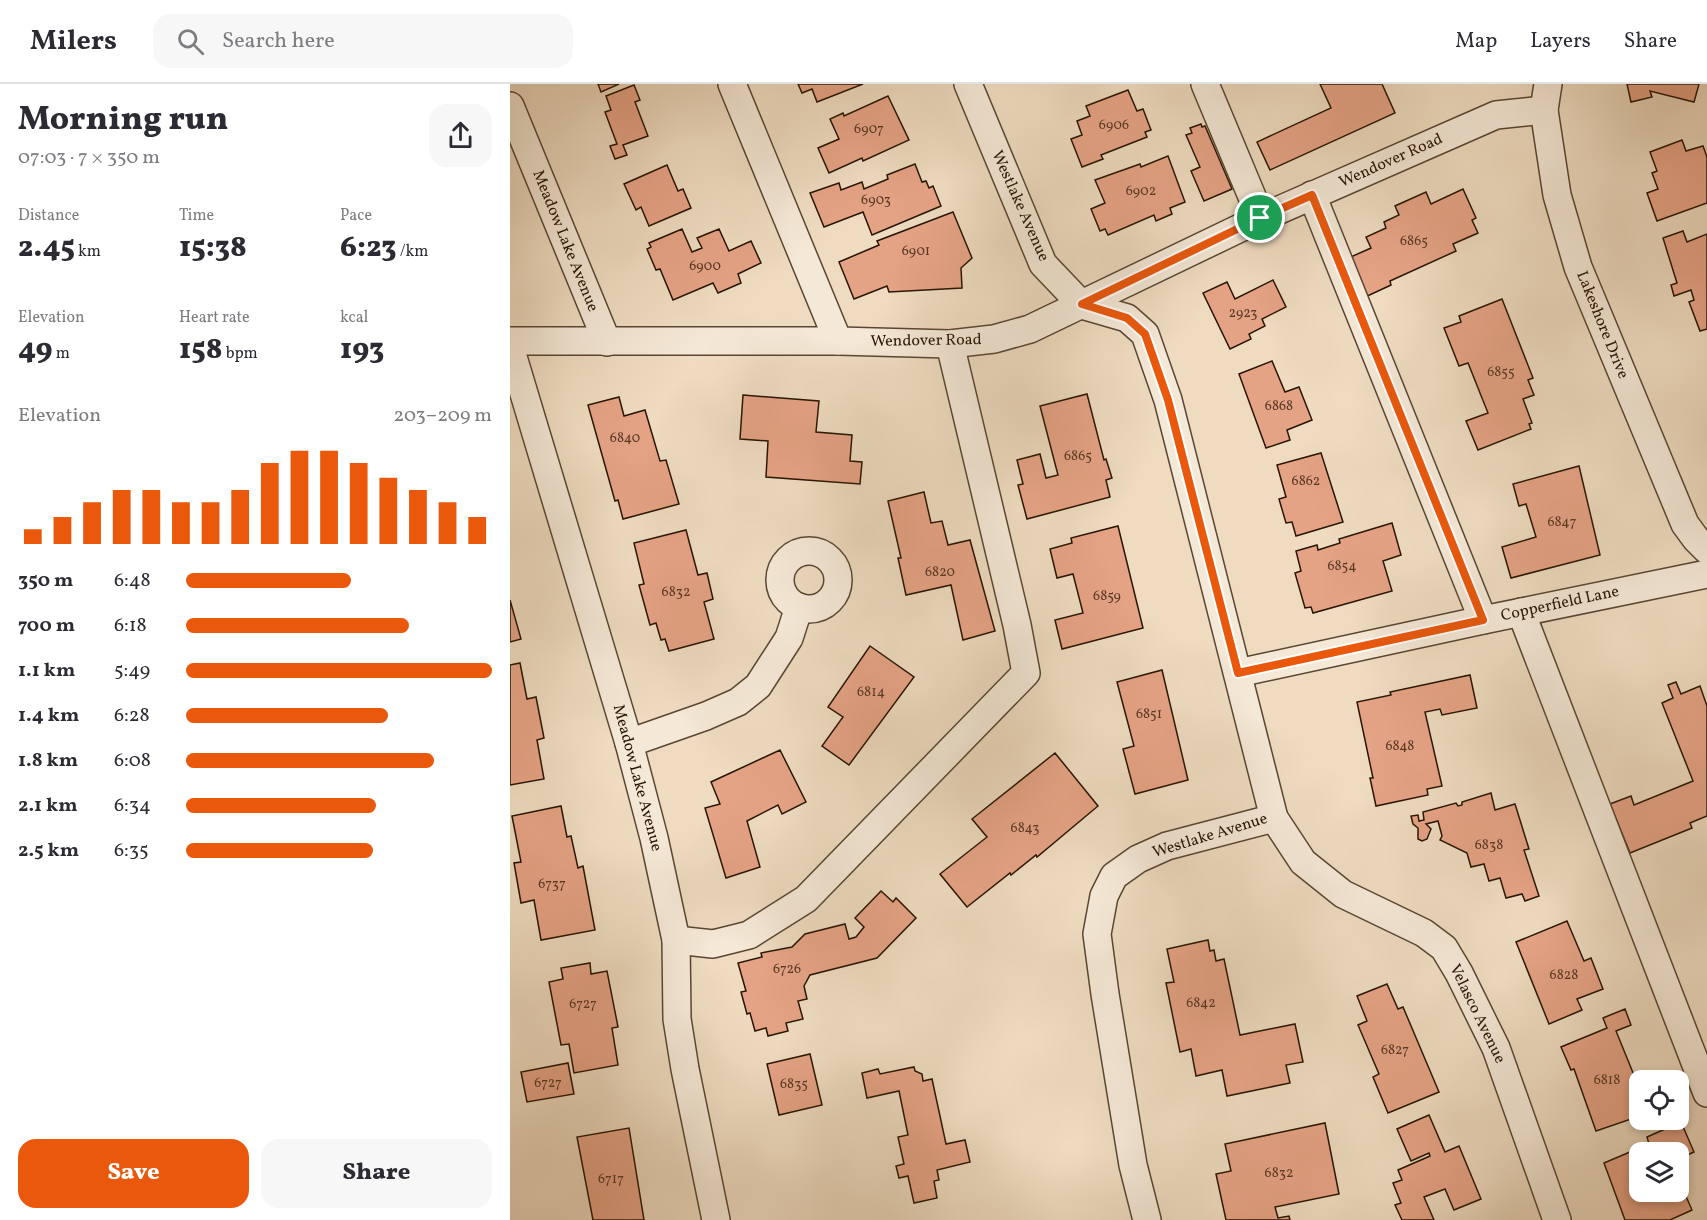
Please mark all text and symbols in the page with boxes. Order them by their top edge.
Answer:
search box [153,14,573,68]
text: Milers [30,22,117,61]
icon: search [174,25,207,58]
text: Search here [222,26,335,57]
text: Map [1455,27,1497,56]
text: Layers [1530,27,1591,56]
text: Share [1624,27,1677,56]
text: Morning run [18,98,228,144]
button: share [429,104,492,167]
house number: 6906 [1099,116,1129,135]
house number: 6907 [854,120,884,139]
street label: Wendover Road [1336,128,1446,194]
text: 07:03 · 7 × 350 m [18,144,160,172]
street label: Westlake Avenue [986,147,1054,265]
street label: Meadow Lake Avenue [526,167,604,315]
house number: 6902 [1126,182,1156,201]
house number: 6903 [861,191,891,210]
pin [1234,192,1285,243]
icon: arrive [1243,201,1276,234]
text: Distance [18,205,79,227]
text: Time [179,205,214,227]
text: Pace [340,205,372,227]
text: 2.45 [18,227,75,269]
text: 15:38 [179,227,247,269]
text: 6:23 [340,227,397,269]
house number: 6865 [1400,232,1428,251]
text: km [75,241,101,263]
text: /km [397,241,428,263]
house number: 6901 [902,242,930,261]
house number: 6900 [689,257,721,276]
street label: Lakeshore Drive [1570,268,1634,382]
house number: 2923 [1229,304,1257,323]
text: Elevation [18,307,85,329]
text: Heart rate [179,307,250,329]
text: kcal [340,307,368,329]
text: 49 [18,329,53,371]
text: 158 [179,329,222,371]
text: 193 [340,329,384,371]
street label: Wendover Road [870,329,982,353]
text: m [53,343,70,365]
text: bpm [222,343,258,365]
house number: 6855 [1487,363,1515,382]
house number: 6868 [1265,397,1293,416]
text: Elevation [18,402,101,430]
text: 203–209 m [394,402,492,430]
house number: 6840 [610,429,640,448]
house number: 6865 [1064,447,1092,466]
house number: 6862 [1292,472,1320,491]
house number: 6847 [1548,513,1577,532]
house number: 6854 [1327,557,1357,576]
house number: 6820 [925,563,955,582]
text: 350 m [18,567,73,595]
text: 6:48 [114,567,151,595]
street label: Copperfield Lane [1499,581,1621,627]
house number: 6832 [662,583,690,602]
house number: 6859 [1093,587,1121,606]
text: 700 m [18,612,75,640]
text: 6:18 [114,612,147,640]
text: 1.1 km [18,657,75,685]
text: 5:49 [114,657,150,685]
house number: 6814 [857,683,885,702]
text: 1.4 km [18,702,79,730]
text: 6:28 [114,702,150,730]
street label: Meadow Lake Avenue [607,702,667,854]
house number: 6851 [1136,705,1162,724]
house number: 6848 [1386,737,1414,756]
text: 1.8 km [18,747,78,775]
text: 6:08 [114,747,151,775]
text: 2.1 km [18,792,78,820]
text: 6:34 [114,792,151,820]
street label: Westlake Avenue [1150,808,1270,864]
house number: 6843 [1011,819,1039,838]
house number: 6838 [1475,836,1503,855]
text: 2.5 km [18,837,79,865]
text: 6:35 [114,837,149,865]
house number: 6737 [538,875,566,894]
house number: 6726 [773,960,801,979]
street label: Velasco Avenue [1443,961,1511,1067]
house number: 6828 [1550,966,1578,985]
house number: 6842 [1186,994,1216,1013]
house number: 6727 [569,995,597,1014]
house number: 6827 [1381,1041,1409,1060]
map controls [1629,1070,1689,1202]
button: locate [1629,1070,1689,1130]
house number: 6818 [1594,1071,1620,1090]
house number: 6727 [534,1074,562,1093]
house number: 6835 [780,1075,808,1094]
button: Save [18,1139,249,1208]
button: Share [261,1139,492,1208]
button: layers [1629,1142,1689,1202]
house number: 6832 [1265,1164,1293,1183]
house number: 6717 [598,1170,624,1189]

